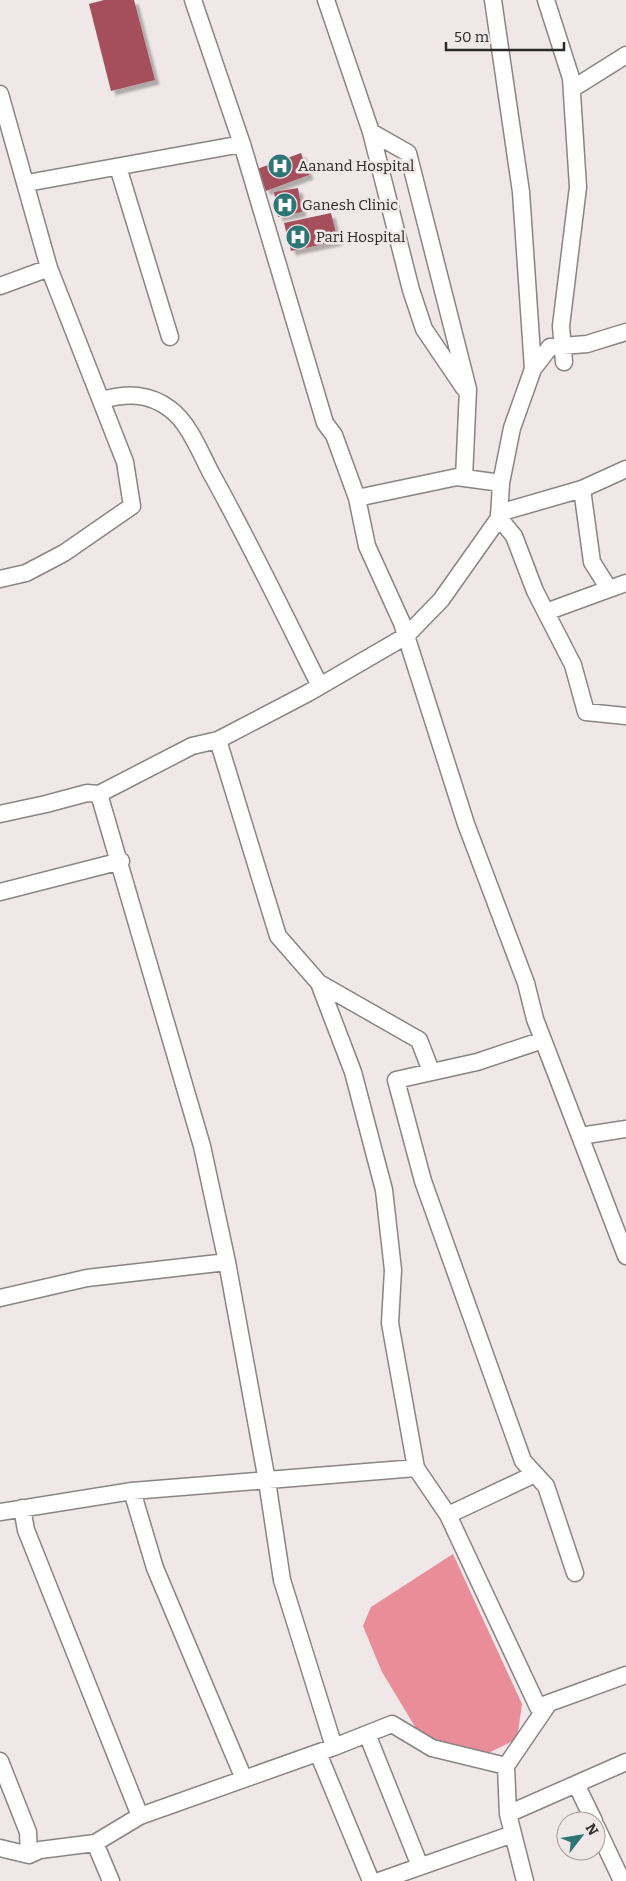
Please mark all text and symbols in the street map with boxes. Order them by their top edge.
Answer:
scale bar [446,20,564,52]
text: 50 m [454,28,490,46]
hospital icon: Aanand Hospital [267,153,293,179]
place label: Aanand Hospital [298,157,414,175]
hospital icon: Ganesh Clinic [272,192,298,218]
place label: Ganesh Clinic [302,196,398,214]
hospital icon: Pari Hospital [285,224,311,250]
place label: Pari Hospital [316,228,405,246]
north arrow [556,1811,606,1861]
text: N [582,1821,602,1839]

